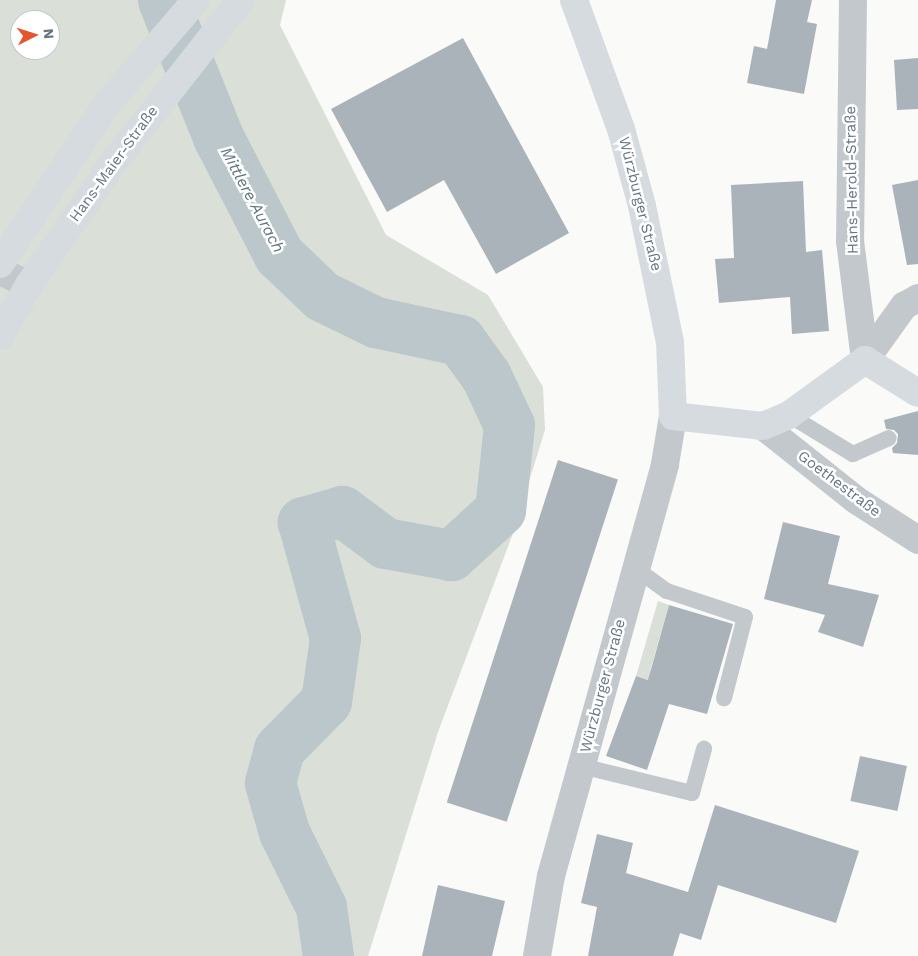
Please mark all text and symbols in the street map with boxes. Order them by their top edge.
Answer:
north arrow [10,10,60,60]
text: N [41,28,57,40]
street label: Hans-Maier-Straße [66,103,162,225]
street label: Hans-Herold-Straße [842,106,862,254]
street label: Würzburger Straße [615,135,665,273]
water label: Mittlere Aurach [216,144,288,256]
street label: Goethestraße [794,447,884,521]
street label: Würzburger Straße [576,617,630,755]

